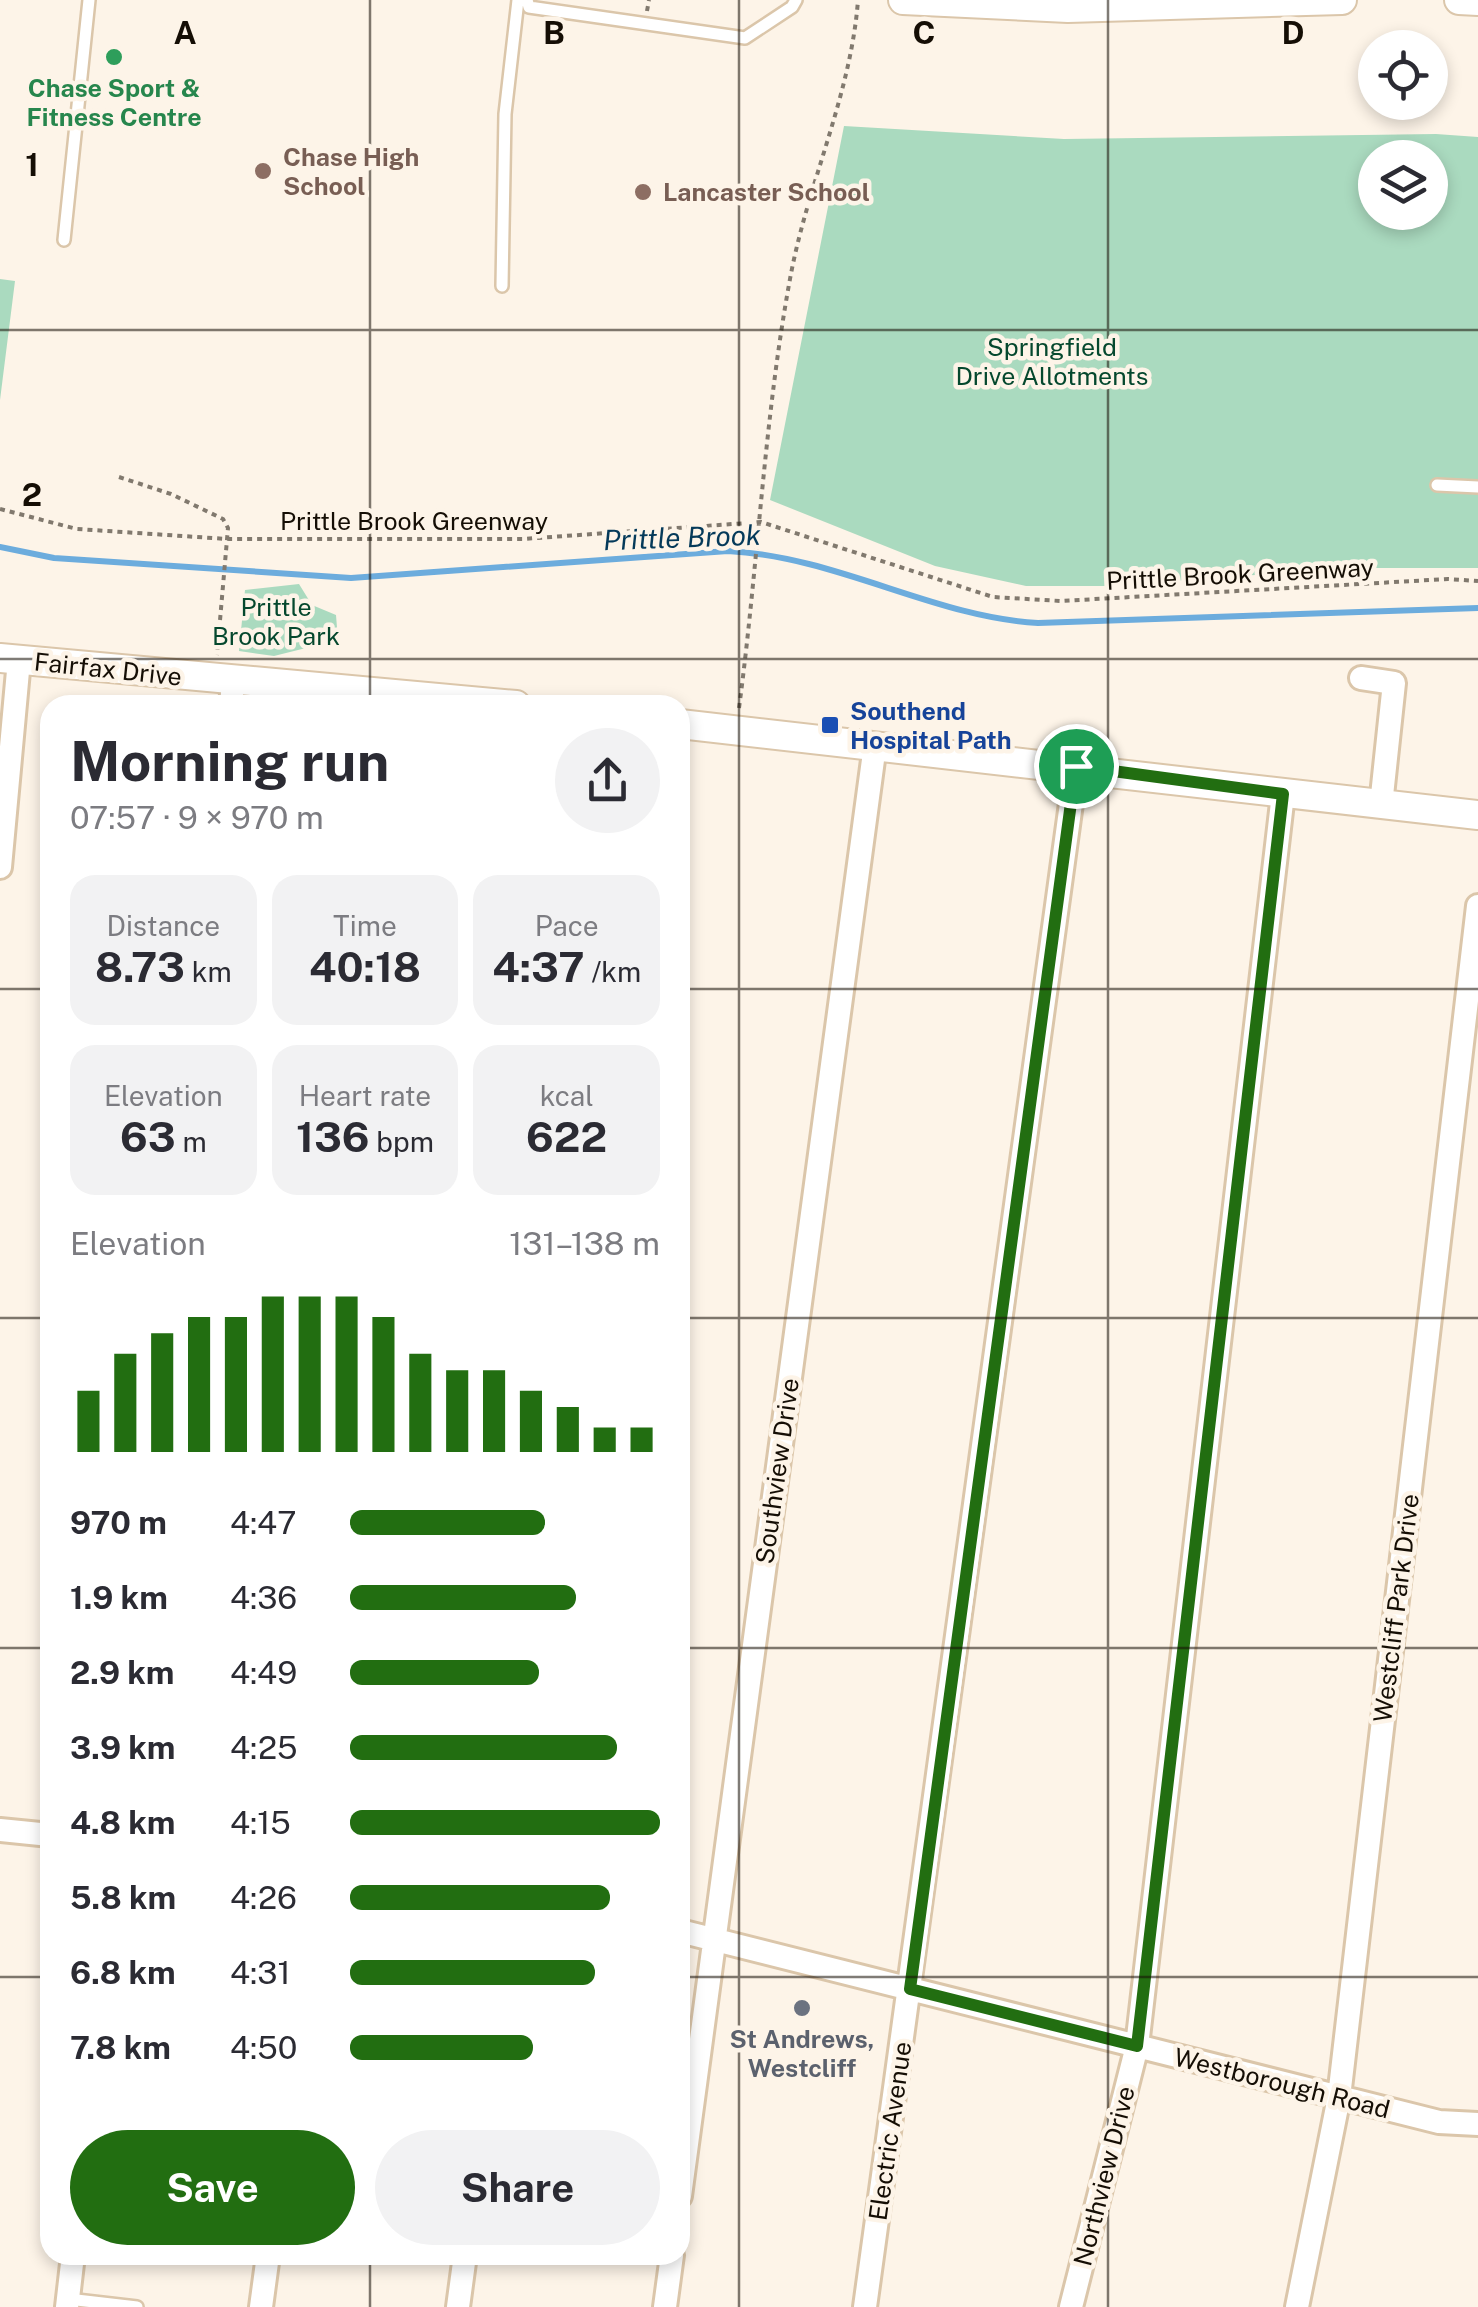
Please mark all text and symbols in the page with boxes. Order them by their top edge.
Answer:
text: A [173,14,197,51]
text: B [543,14,565,51]
text: C [913,14,935,51]
text: D [1281,14,1305,51]
map controls [1358,30,1448,230]
button: locate [1358,30,1448,120]
marker: Chase Sport & Fitness Centre [103,46,125,68]
place label: Chase Sport & Fitness Centre [26,73,202,132]
button: layers [1358,140,1448,230]
place label: Chase High School [283,142,419,201]
text: 1 [25,146,39,183]
marker: Chase High School [252,160,274,182]
place label: Lancaster School [663,177,870,207]
marker: Lancaster School [632,181,654,203]
park label: Springfield Drive Allotments [956,332,1148,391]
text: 2 [22,476,42,513]
street label: Prittle Brook Greenway [280,506,548,536]
water label: Prittle Brook [603,518,761,556]
street label: Prittle Brook Greenway [1105,552,1375,596]
park label: Prittle Brook Park [212,592,340,651]
street label: Fairfax Drive [33,646,183,692]
place label: Southend Hospital Path [850,696,1012,755]
marker: Southend Hospital Path [819,714,841,736]
pin [1034,724,1119,809]
button: share [555,728,660,833]
text: Morning run [70,729,389,793]
icon: arrive [1049,739,1104,794]
text: 07:57 · 9 × 970 m [70,799,324,836]
text: Distance [107,909,220,942]
text: Time [333,909,397,942]
text: Pace [535,909,599,942]
text: 8.73 [95,942,185,991]
text: 40:18 [309,942,421,991]
text: 4:37 [492,942,585,991]
text: km [185,955,232,988]
text: /km [585,955,641,988]
text: Elevation [104,1079,223,1112]
text: Heart rate [299,1079,431,1112]
text: kcal [540,1079,594,1112]
text: 63 [120,1112,176,1161]
text: 136 [296,1112,370,1161]
text: 622 [526,1112,607,1161]
text: m [176,1125,207,1158]
text: bpm [370,1125,434,1158]
text: Elevation [70,1225,206,1262]
text: 131–138 m [509,1225,660,1262]
street label: Southview Drive [749,1376,805,1566]
street label: Westcliff Park Drive [1367,1492,1425,1724]
text: 970 m [70,1504,167,1541]
text: 4:47 [230,1504,296,1541]
text: 1.9 km [70,1579,168,1616]
text: 4:36 [230,1579,297,1616]
text: 2.9 km [70,1654,174,1691]
text: 4:49 [230,1654,297,1691]
text: 3.9 km [70,1729,175,1766]
text: 4:25 [230,1729,298,1766]
text: 4.8 km [70,1804,176,1841]
text: 4:15 [230,1804,291,1841]
text: 5.8 km [70,1879,176,1916]
text: 4:26 [230,1879,297,1916]
text: 6.8 km [70,1954,176,1991]
text: 4:31 [230,1954,291,1991]
marker: St Andrews, Westcliff [791,1997,813,2019]
place label: St Andrews, Westcliff [729,2024,875,2083]
text: 7.8 km [70,2029,171,2066]
text: 4:50 [230,2029,297,2066]
street label: Electric Avenue [863,2040,917,2222]
street label: Westborough Road [1171,2042,1393,2124]
street label: Northview Drive [1067,2083,1141,2269]
button: Save [70,2130,355,2245]
button: Share [375,2130,660,2245]

